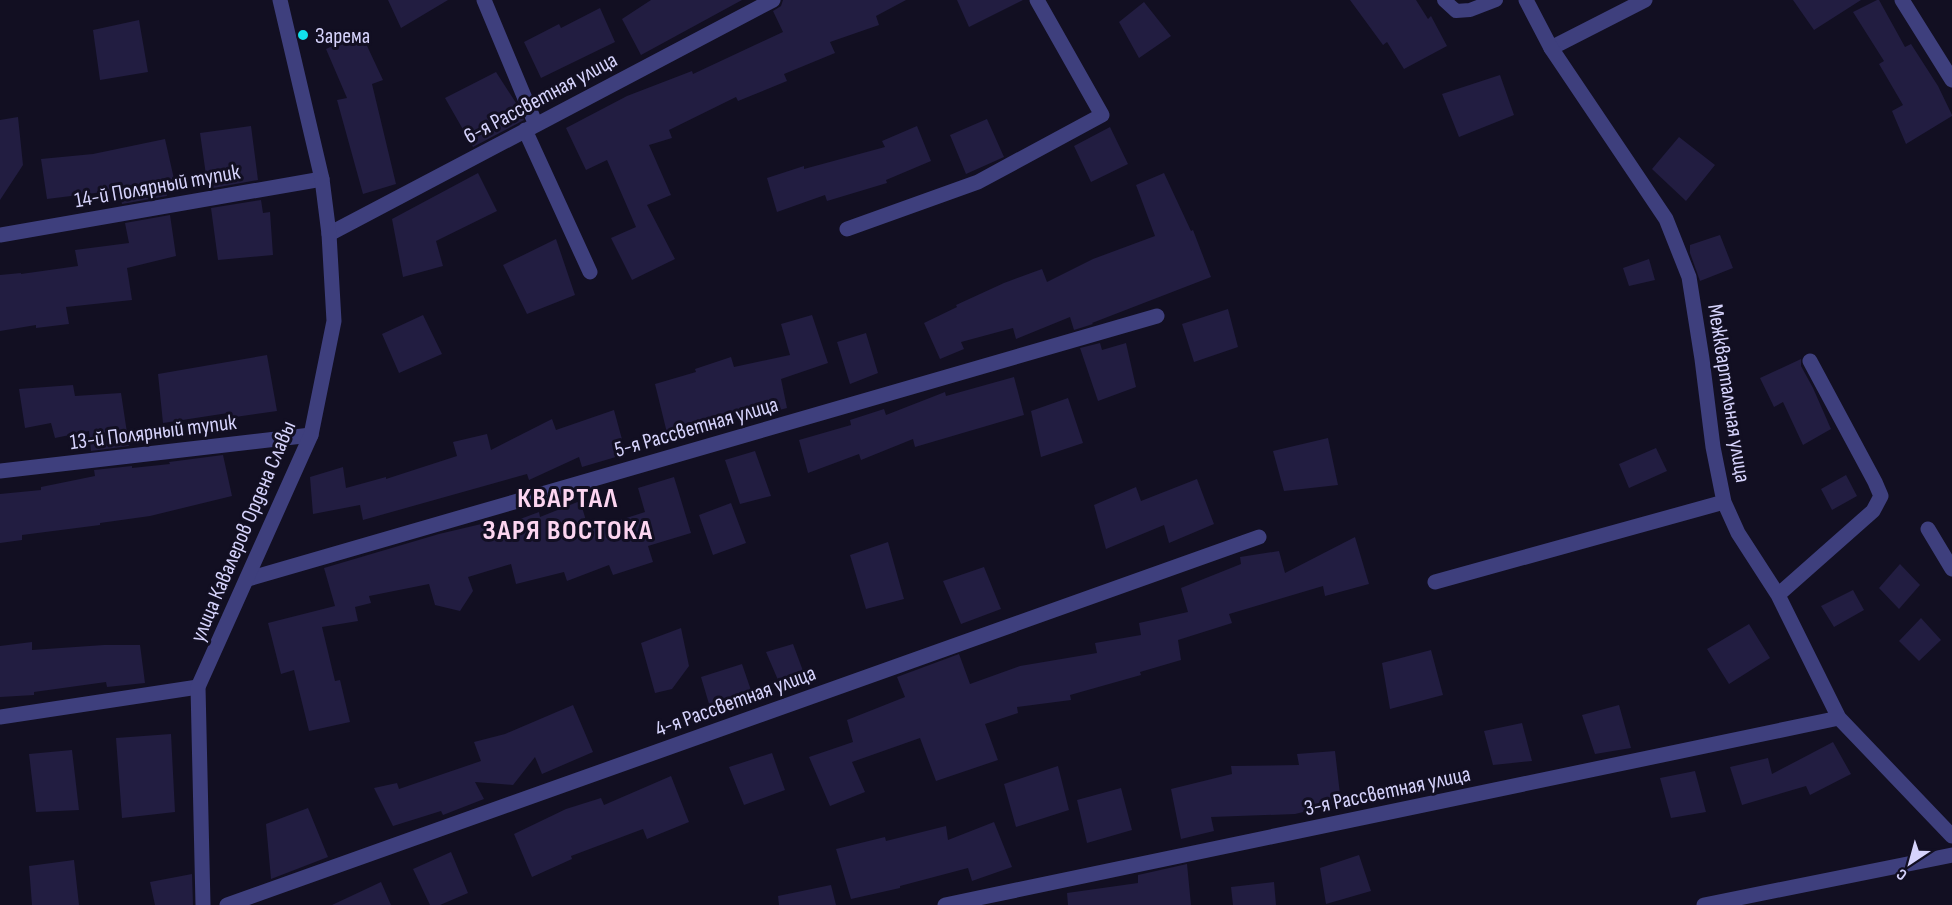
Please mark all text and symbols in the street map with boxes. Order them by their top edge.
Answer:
place label: Зарема [315,23,370,50]
marker: Зарема [296,28,310,42]
street label: 6-я Рассветная улица [459,47,622,150]
street label: 14-й Полярный тупик [72,159,243,214]
street label: Межквартальная улица [1701,302,1756,484]
street label: 5-я Рассветная улица [612,391,781,464]
street label: 13-й Полярный тупик [68,409,239,456]
street label: улица Кавалеров Ордена Славы [185,417,302,646]
district label: КВАРТАЛ ЗАРЯ ВОСТОКА [483,482,654,547]
street label: 4-я Рассветная улица [651,660,820,743]
street label: 3-я Рассветная улица [1302,761,1473,822]
north arrow [1880,833,1940,893]
text: С [1893,864,1911,884]

